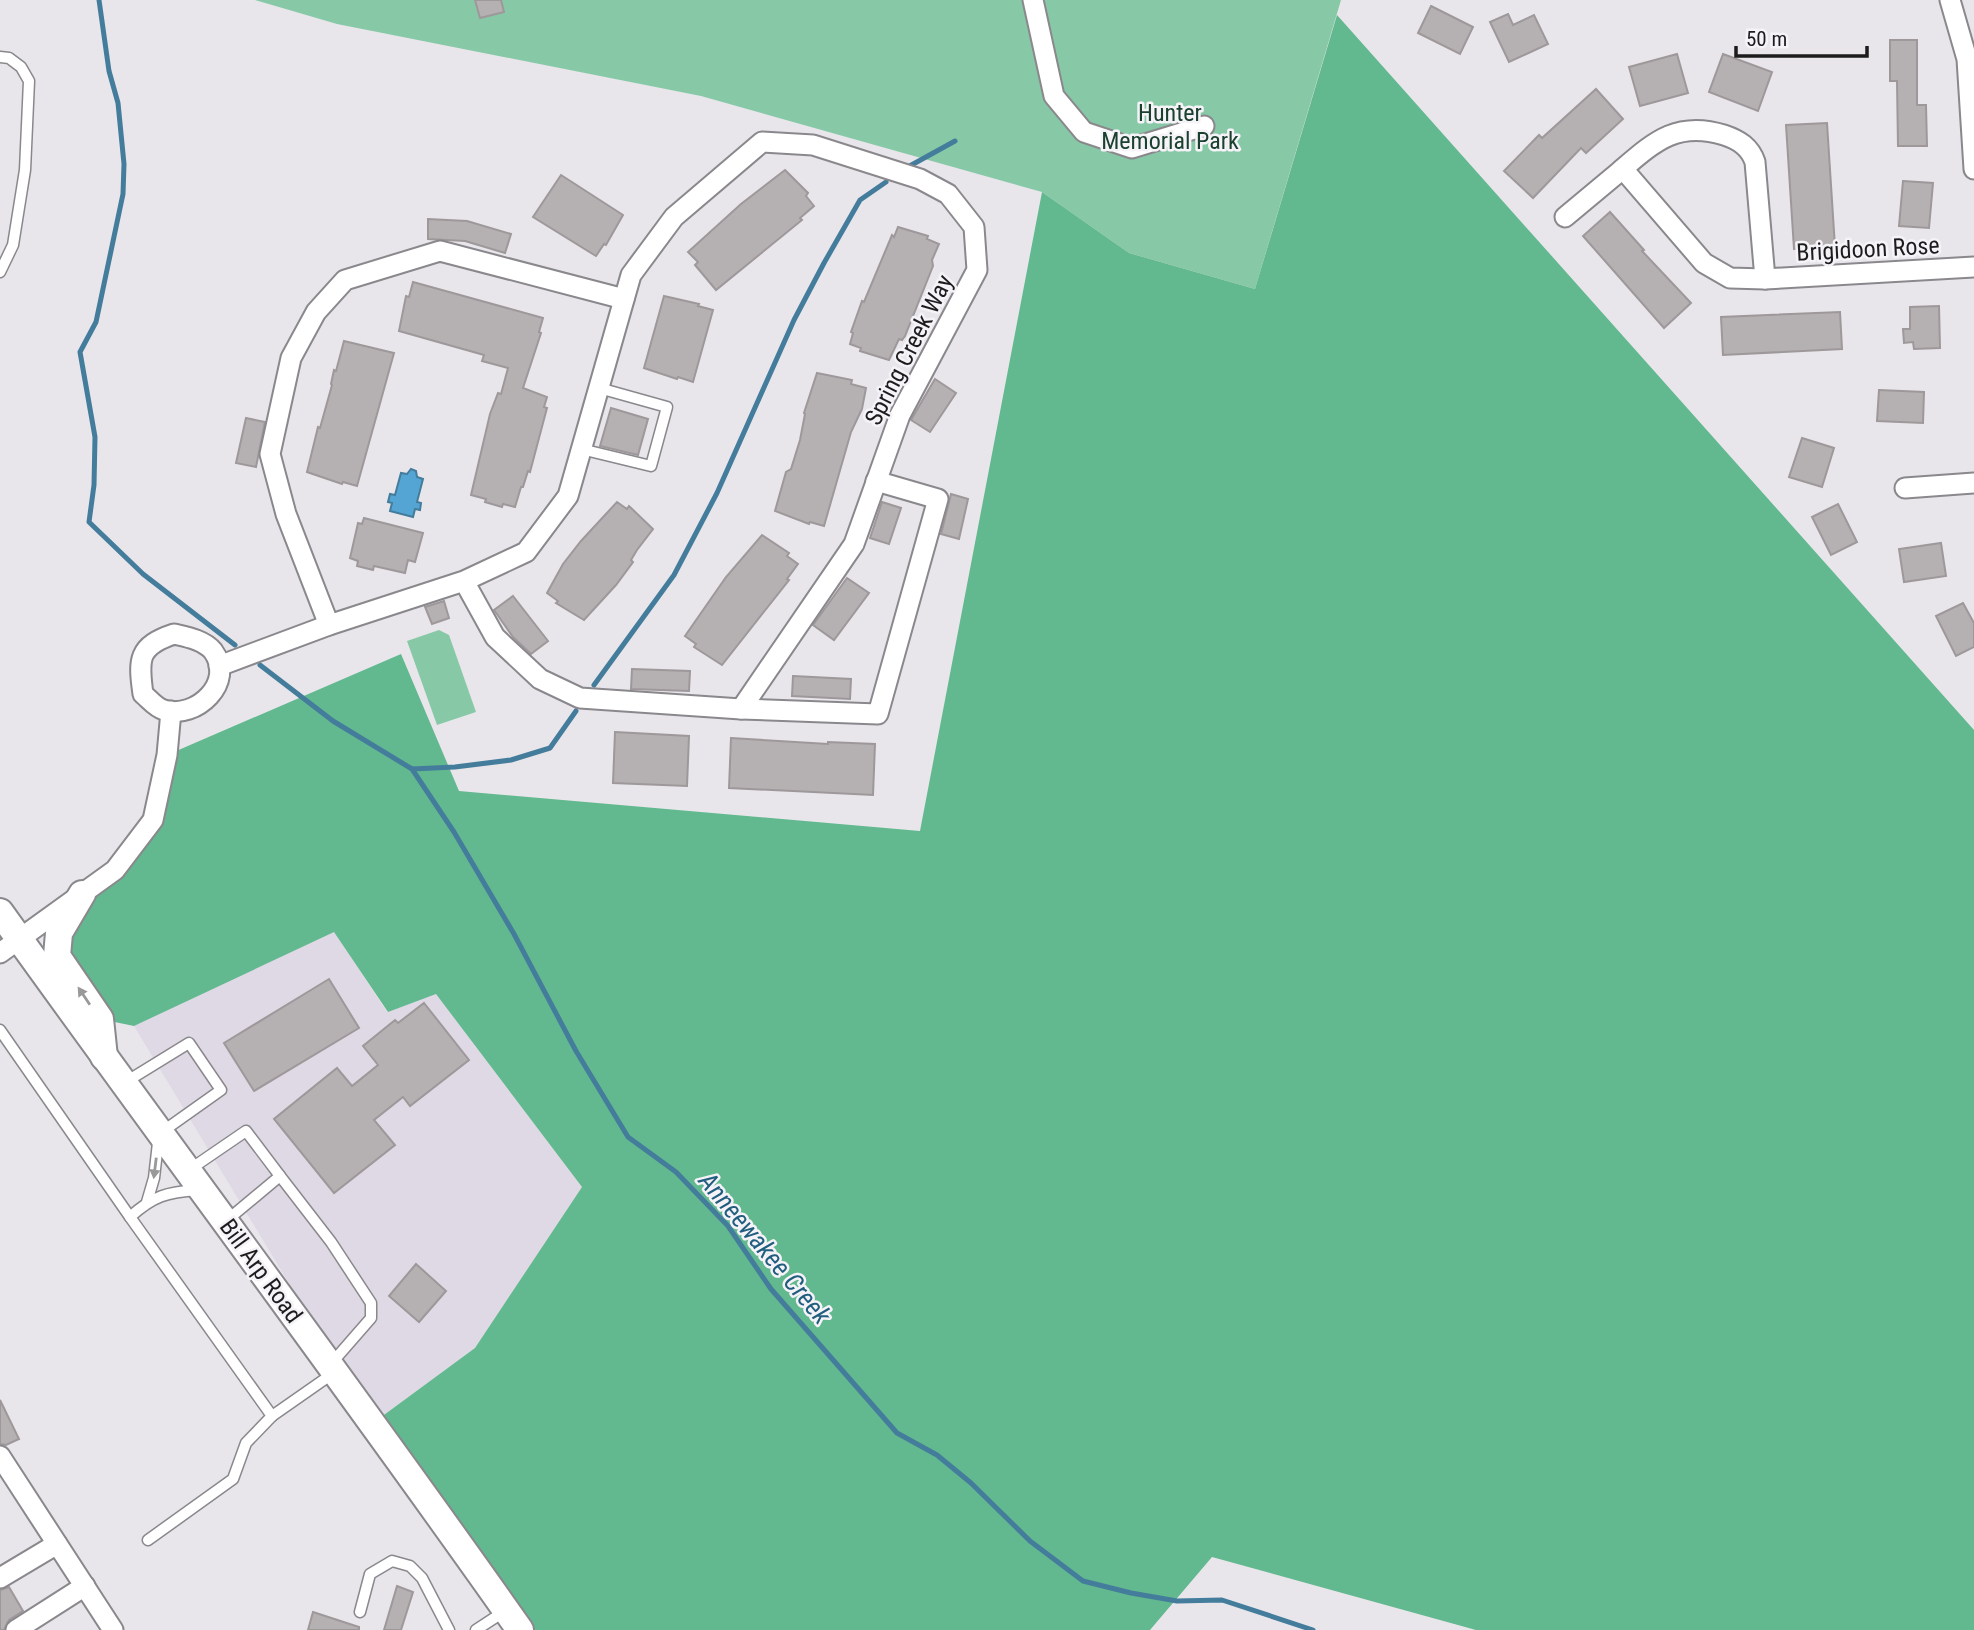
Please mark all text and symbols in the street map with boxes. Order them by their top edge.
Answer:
scale bar [1736,14,1867,58]
text: 50 m [1746,27,1787,51]
park label: Hunter Memorial Park [1101,99,1239,155]
street label: Brigidoon Rose [1796,231,1940,267]
street label: Spring Creek Way [859,270,959,430]
one-way arrow [77,987,91,1005]
one-way arrow [149,1157,160,1179]
water label: Anneewakee Creek [692,1165,837,1330]
street label: Bill Arp Road [214,1213,308,1329]

